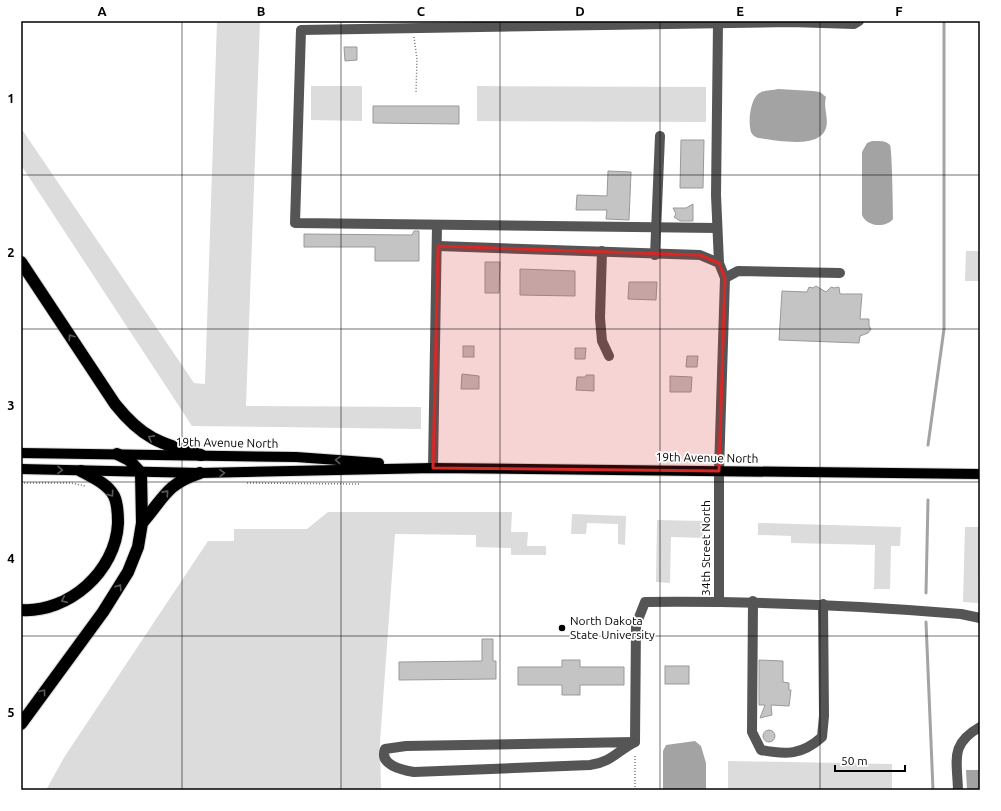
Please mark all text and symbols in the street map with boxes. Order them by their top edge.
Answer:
text: A [97,4,107,18]
text: B [257,4,266,18]
text: C [417,4,426,18]
text: D [575,4,585,18]
text: E [736,4,744,18]
text: F [895,4,903,18]
text: 1 [7,91,15,105]
text: 2 [7,245,15,259]
one-way arrow [68,334,76,341]
text: 3 [7,398,15,412]
one-way arrow [148,435,155,442]
street label: 19th Avenue North [176,435,278,450]
street label: 19th Avenue North [656,450,758,465]
one-way arrow [335,456,341,465]
one-way arrow [57,466,63,474]
one-way arrow [219,469,225,477]
one-way arrow [106,489,113,496]
one-way arrow [162,490,169,497]
street label: 34th Street North [699,500,712,596]
text: 4 [7,551,15,565]
one-way arrow [114,584,121,591]
one-way arrow [61,595,68,603]
place label: North Dakota State University [570,614,655,641]
marker: North Dakota State University [557,623,567,633]
one-way arrow [38,690,45,697]
text: 5 [7,705,15,719]
scale bar [835,747,905,773]
text: 50 m [841,754,868,767]

